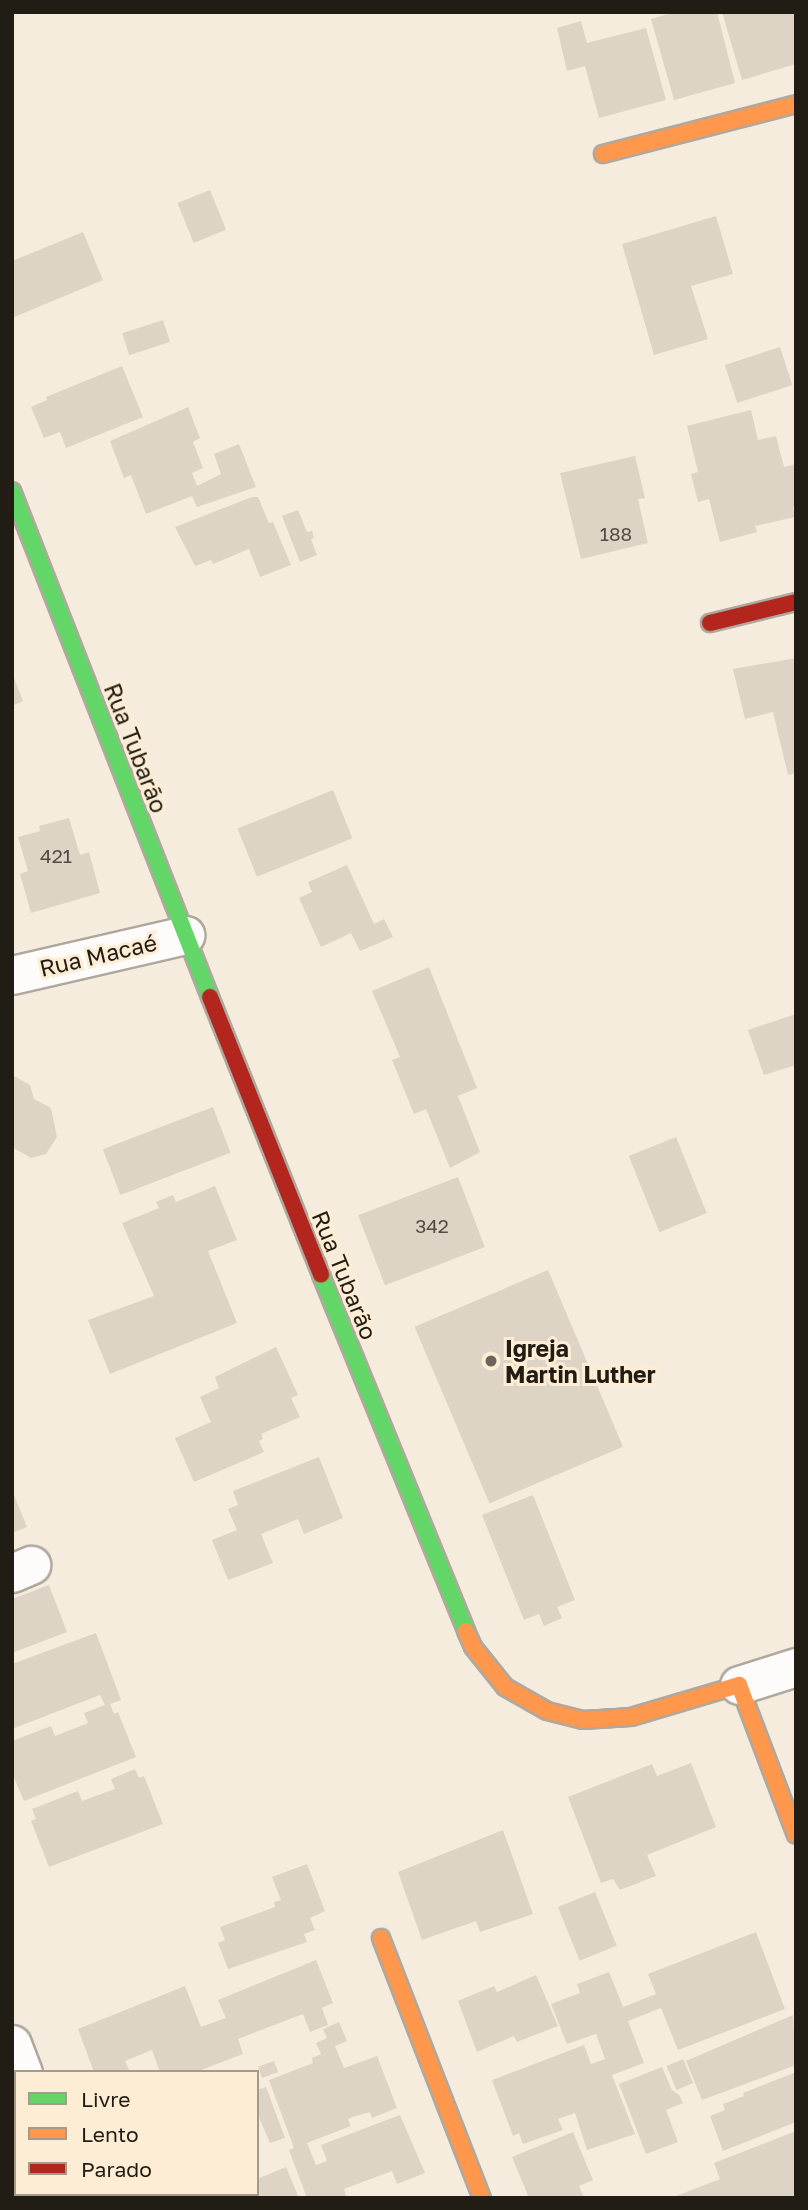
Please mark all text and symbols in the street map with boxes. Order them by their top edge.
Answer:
house number: 188 [600,523,632,545]
street label: Rua Tubarão [99,679,173,817]
house number: 421 [40,845,72,867]
street label: Rua Macaé [37,928,159,982]
street label: Rua Tubarão [307,1206,383,1344]
house number: 342 [415,1215,449,1237]
place label: Igreja Martin Luther [505,1334,656,1388]
marker: Igreja Martin Luther [483,1353,499,1369]
legend [14,2070,259,2196]
text: Livre [81,2086,131,2112]
text: Lento [81,2121,139,2147]
text: Parado [81,2156,152,2182]

